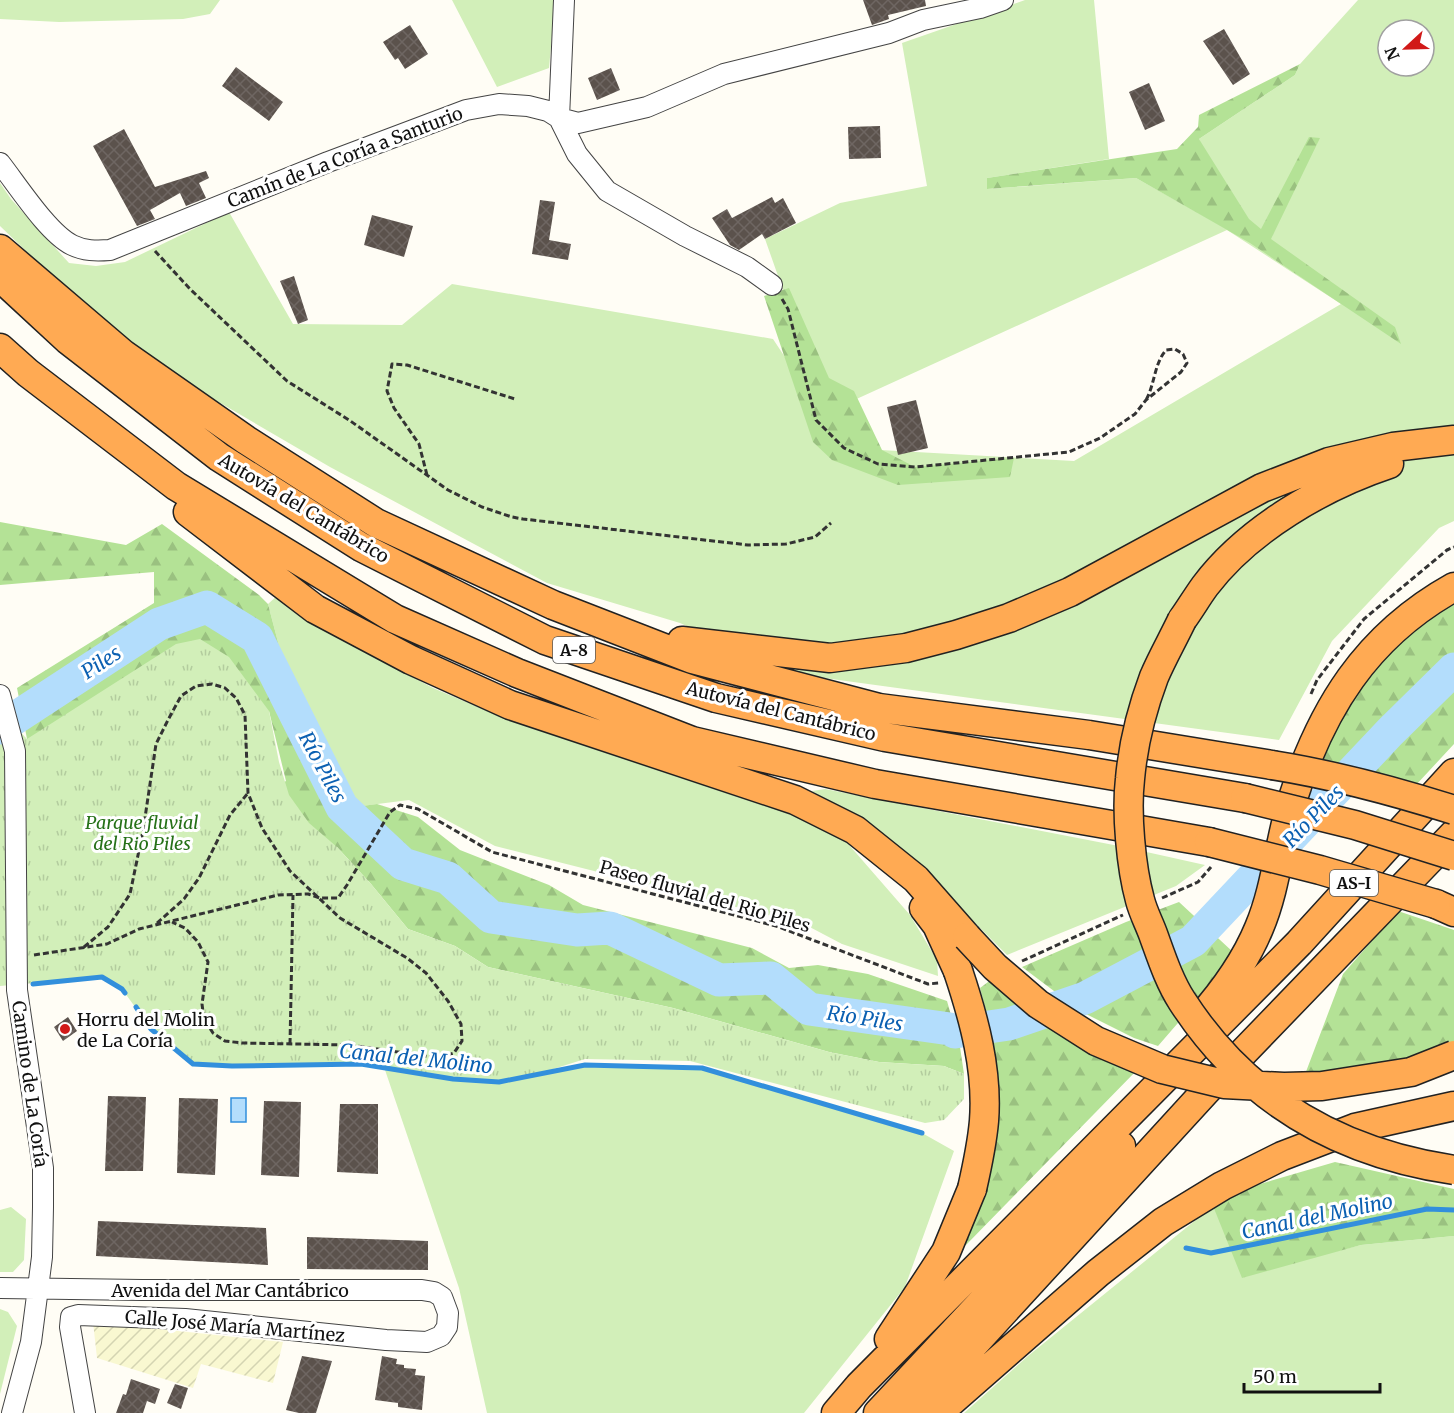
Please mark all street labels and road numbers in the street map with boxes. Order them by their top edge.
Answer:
street label: Camín de La Coría a Santurio [224,101,466,213]
street label: Autovía del Cantábrico [214,448,393,568]
road number: A-8 [553,637,595,663]
street label: Autovía del Cantábrico [683,676,878,746]
street label: Paseo fluvial del Rio Piles [597,855,813,937]
road number: AS-I [1330,870,1378,896]
street label: Camino de La Coría [7,999,53,1169]
street label: Avenida del Mar Cantábrico [110,1279,349,1302]
street label: Calle José María Martínez [124,1305,346,1347]

